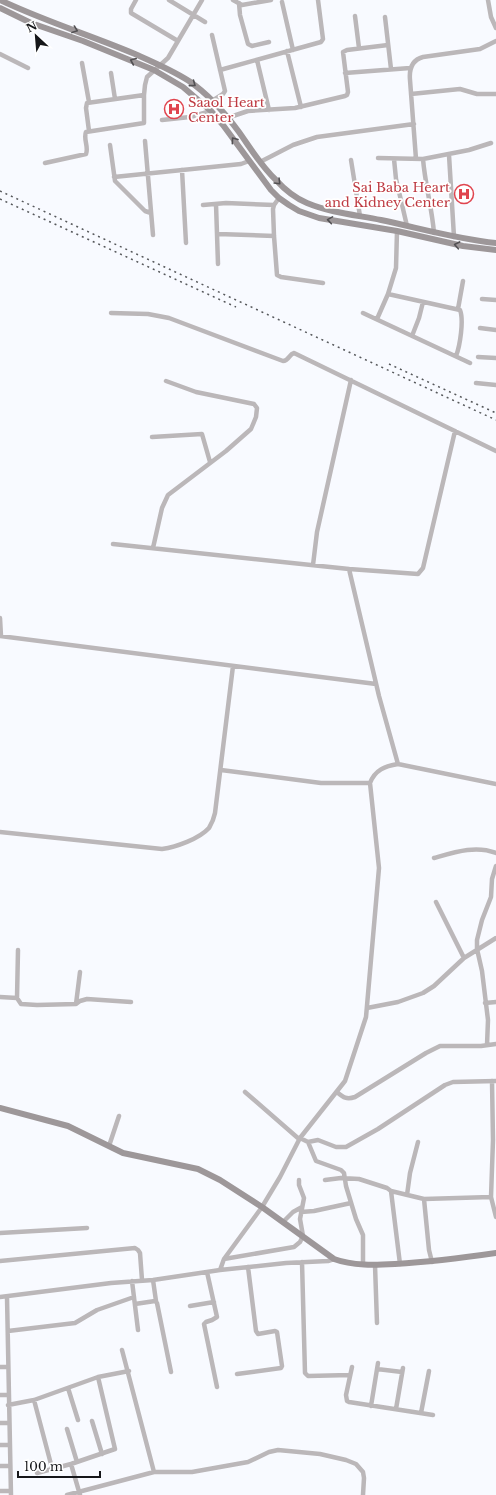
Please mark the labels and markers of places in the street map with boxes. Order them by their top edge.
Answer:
place label: Saaol Heart Center [188,94,265,126]
hospital icon: Saaol Heart Center [163,98,185,120]
place label: Sai Baba Heart and Kidney Center [325,179,451,211]
hospital icon: Sai Baba Heart and Kidney Center [453,183,475,205]

